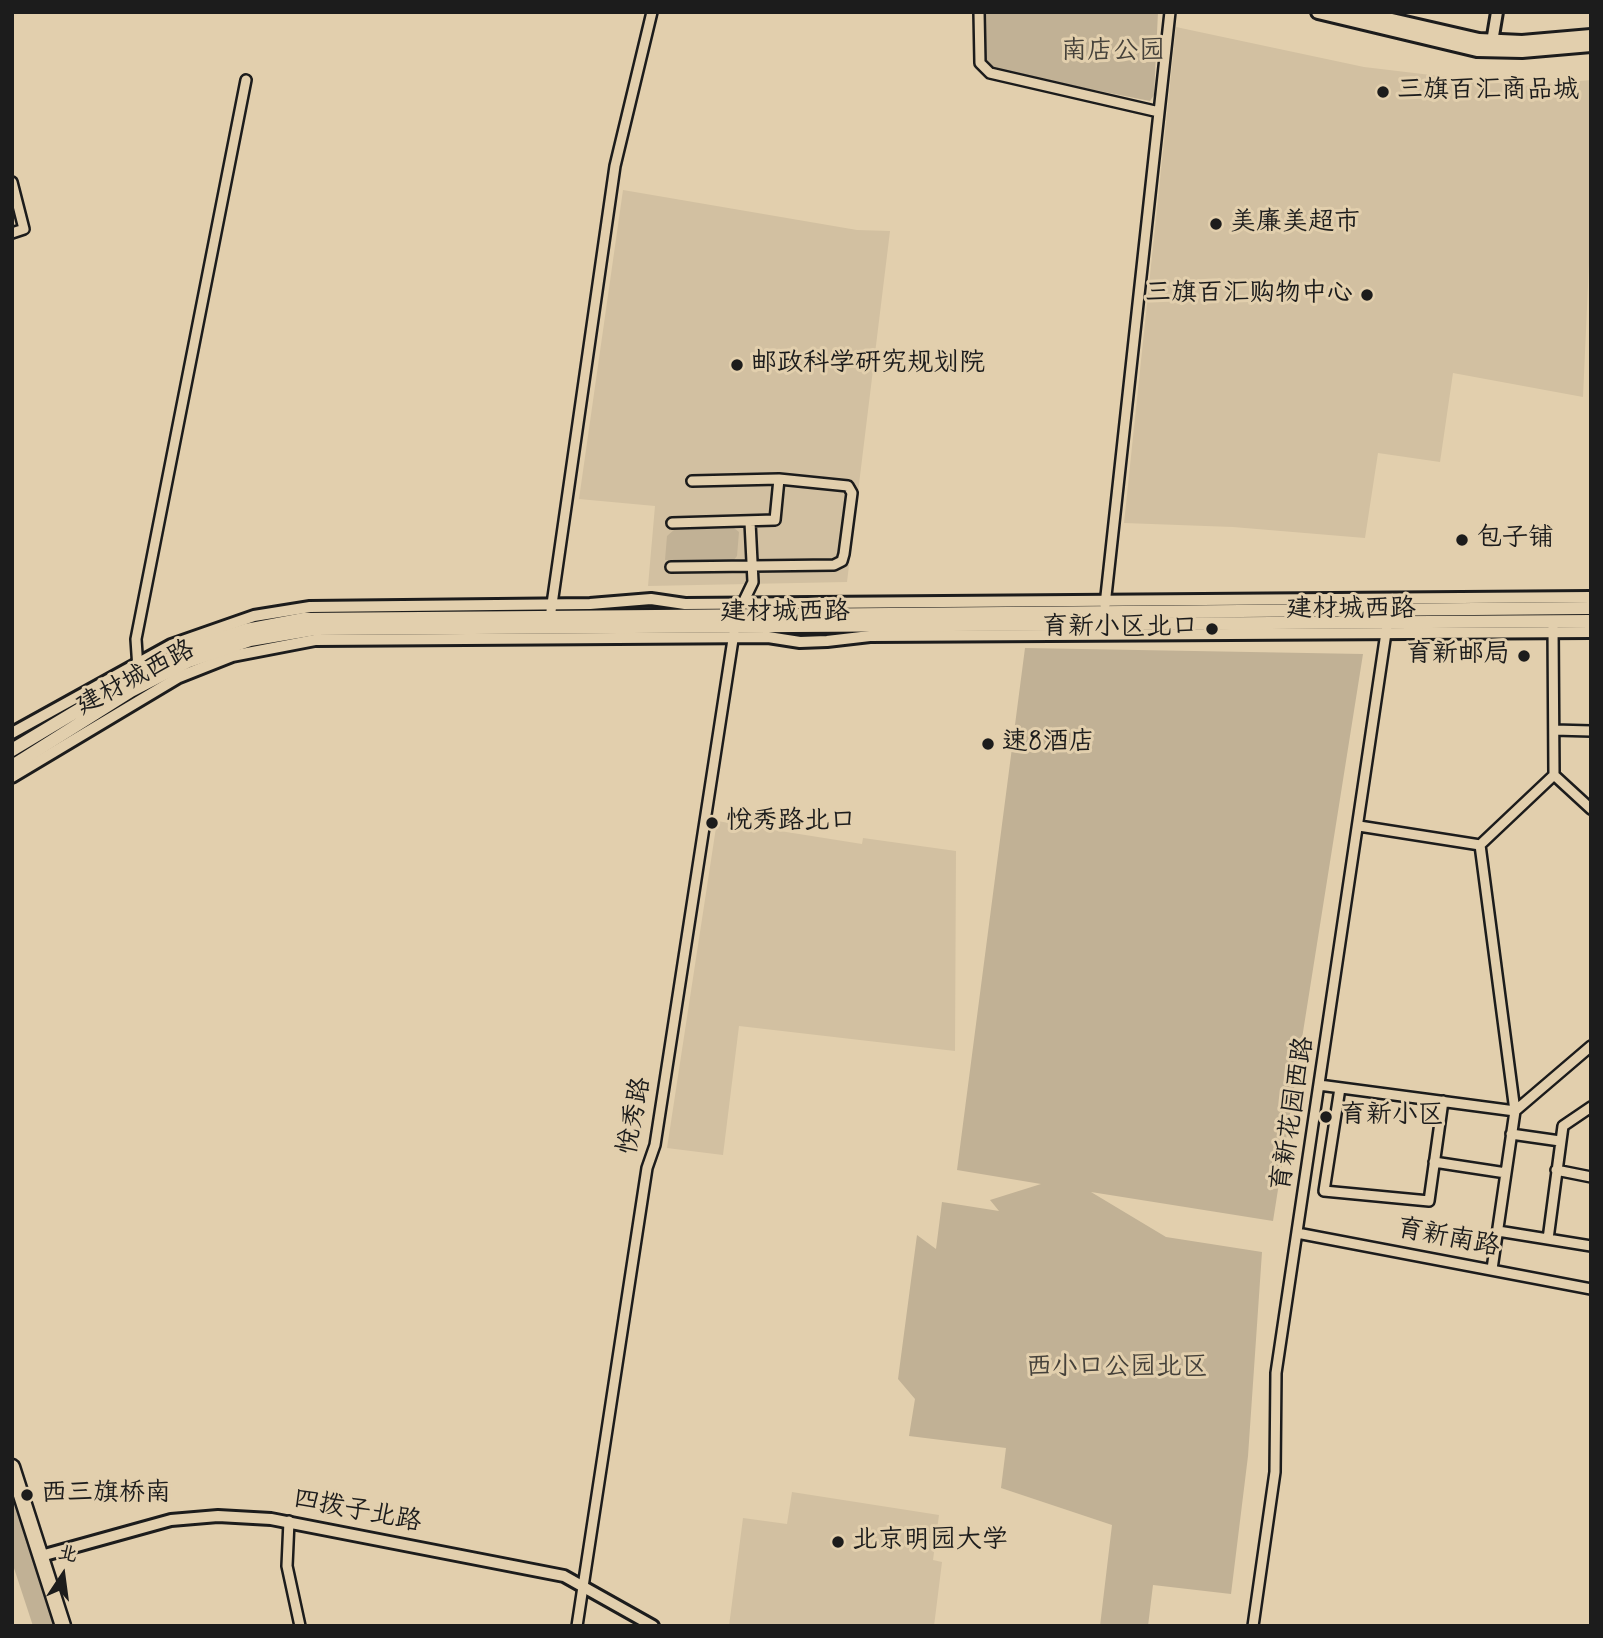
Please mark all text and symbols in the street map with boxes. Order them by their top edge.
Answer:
park label: 南店公园 [1061,37,1165,69]
place label: 三旗百汇商品城 [1397,76,1579,108]
marker: 三旗百汇商品城 [1375,84,1391,100]
place label: 美廉美超市 [1230,208,1360,240]
marker: 美廉美超市 [1208,216,1224,232]
place label: 三旗百汇购物中心 [1145,279,1353,311]
marker: 三旗百汇购物中心 [1359,287,1375,303]
place label: 邮政科学研究规划院 [751,349,985,381]
marker: 邮政科学研究规划院 [729,357,745,373]
place label: 包子铺 [1476,524,1554,556]
marker: 包子铺 [1454,532,1470,548]
street label: 建材城西路 [1286,595,1416,627]
street label: 建材城西路 [720,598,850,630]
place label: 育新小区北口 [1042,613,1198,645]
marker: 育新小区北口 [1204,621,1220,637]
street label: 建材城西路 [71,635,201,723]
place label: 育新邮局 [1406,640,1510,672]
marker: 育新邮局 [1516,648,1532,664]
place label: 速8酒店 [1002,728,1095,760]
marker: 速8酒店 [980,736,996,752]
place label: 悦秀路北口 [726,807,856,839]
marker: 悦秀路北口 [704,815,720,831]
street label: 育新花园西路 [1266,1035,1322,1193]
street label: 悦秀路 [613,1075,659,1157]
place label: 育新小区 [1340,1101,1444,1133]
marker: 育新小区 [1318,1109,1334,1125]
street label: 育新南路 [1394,1214,1502,1264]
park label: 西小口公园北区 [1026,1353,1208,1385]
place label: 西三旗桥南 [41,1479,171,1511]
street label: 四拨子北路 [290,1484,424,1540]
marker: 西三旗桥南 [19,1487,35,1503]
place label: 北京明园大学 [852,1526,1008,1558]
marker: 北京明园大学 [830,1534,846,1550]
north arrow [28,1540,98,1610]
text: 北 [56,1540,80,1568]

